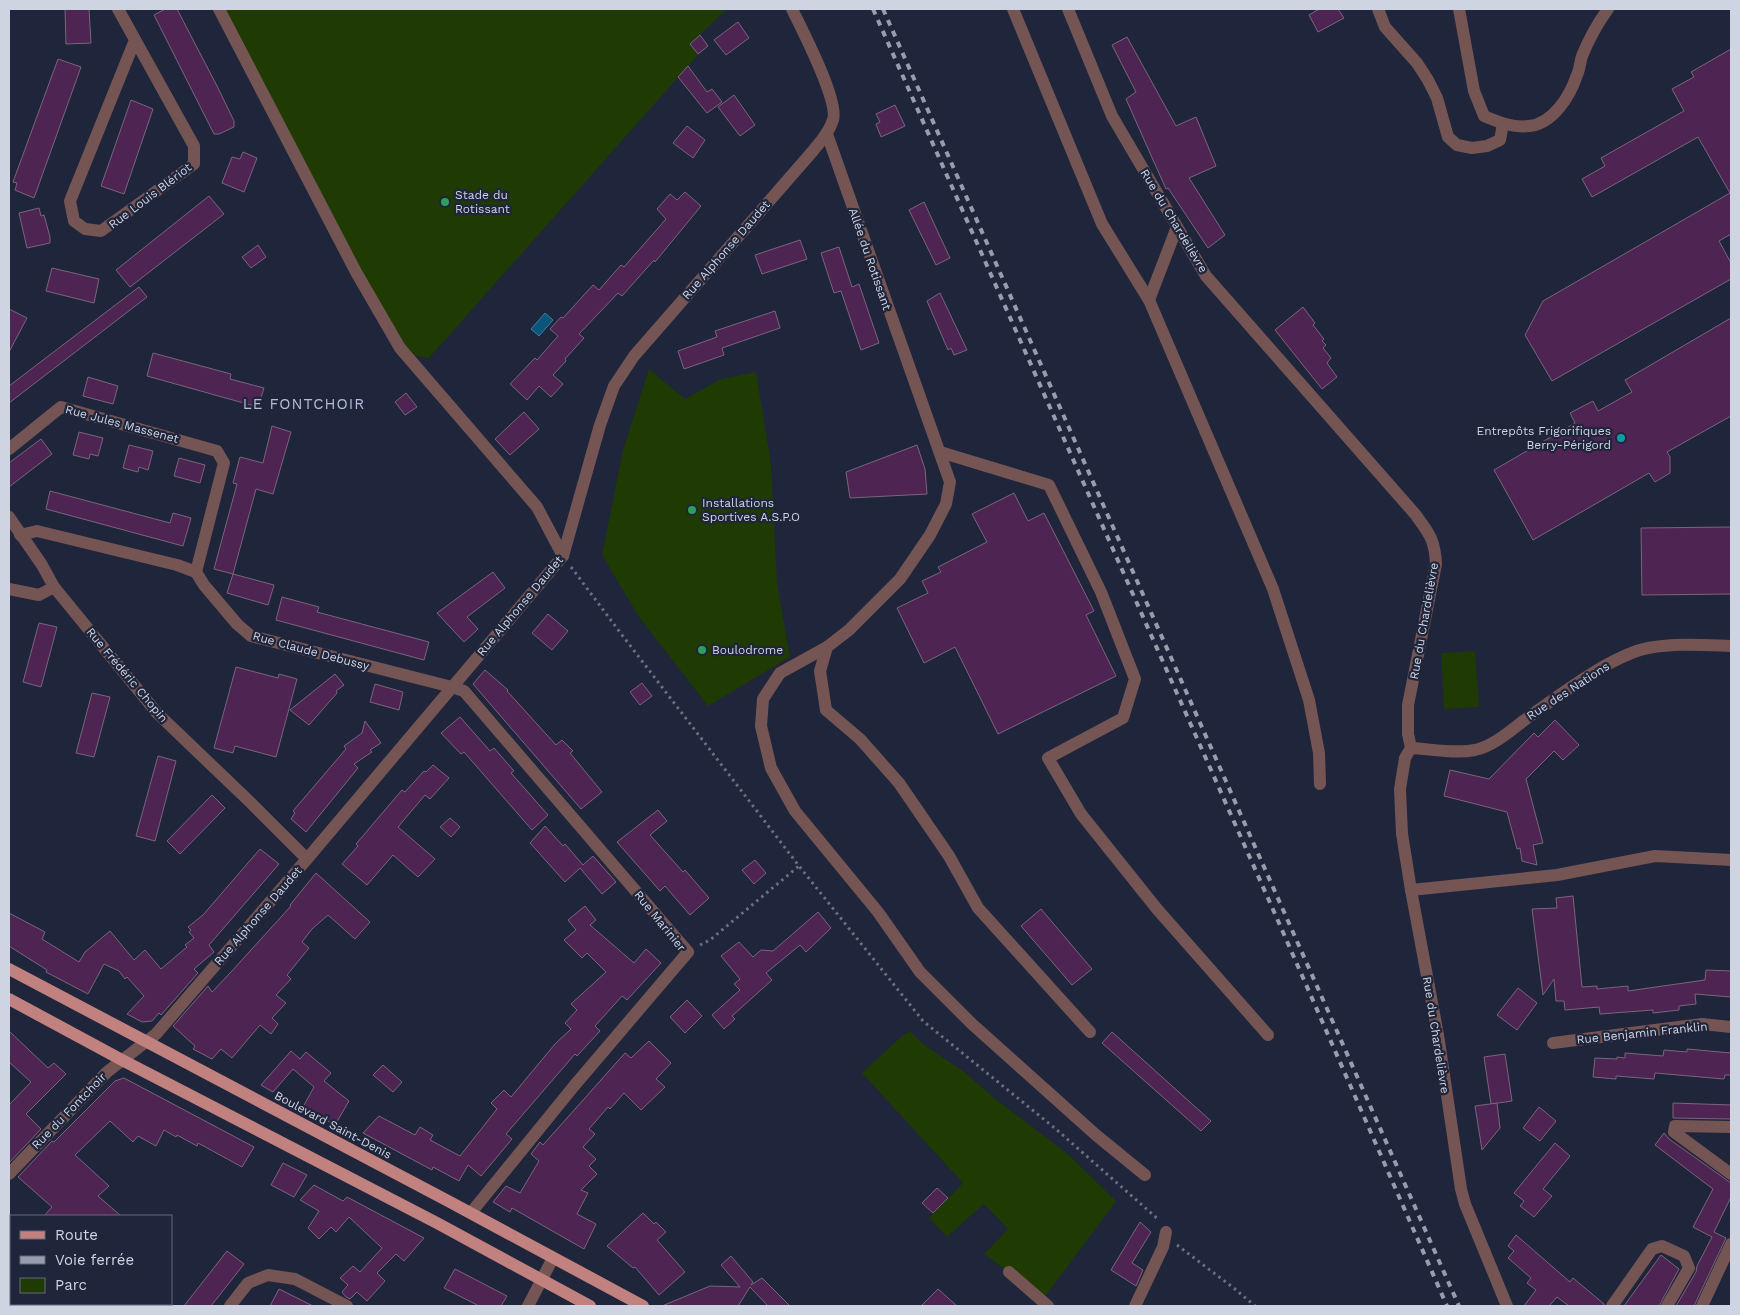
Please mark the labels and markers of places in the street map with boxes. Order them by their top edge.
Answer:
place label: Stade du Rotissant [455,188,510,216]
marker: Stade du Rotissant [439,196,451,208]
place label: Entrepôts Frigorifiques Berry-Périgord [1477,424,1611,452]
marker: Entrepôts Frigorifiques Berry-Périgord [1615,432,1627,444]
place label: Installations Sportives A.S.P.O [702,496,800,524]
marker: Installations Sportives A.S.P.O [686,504,698,516]
place label: Boulodrome [712,643,783,657]
marker: Boulodrome [696,644,708,656]

